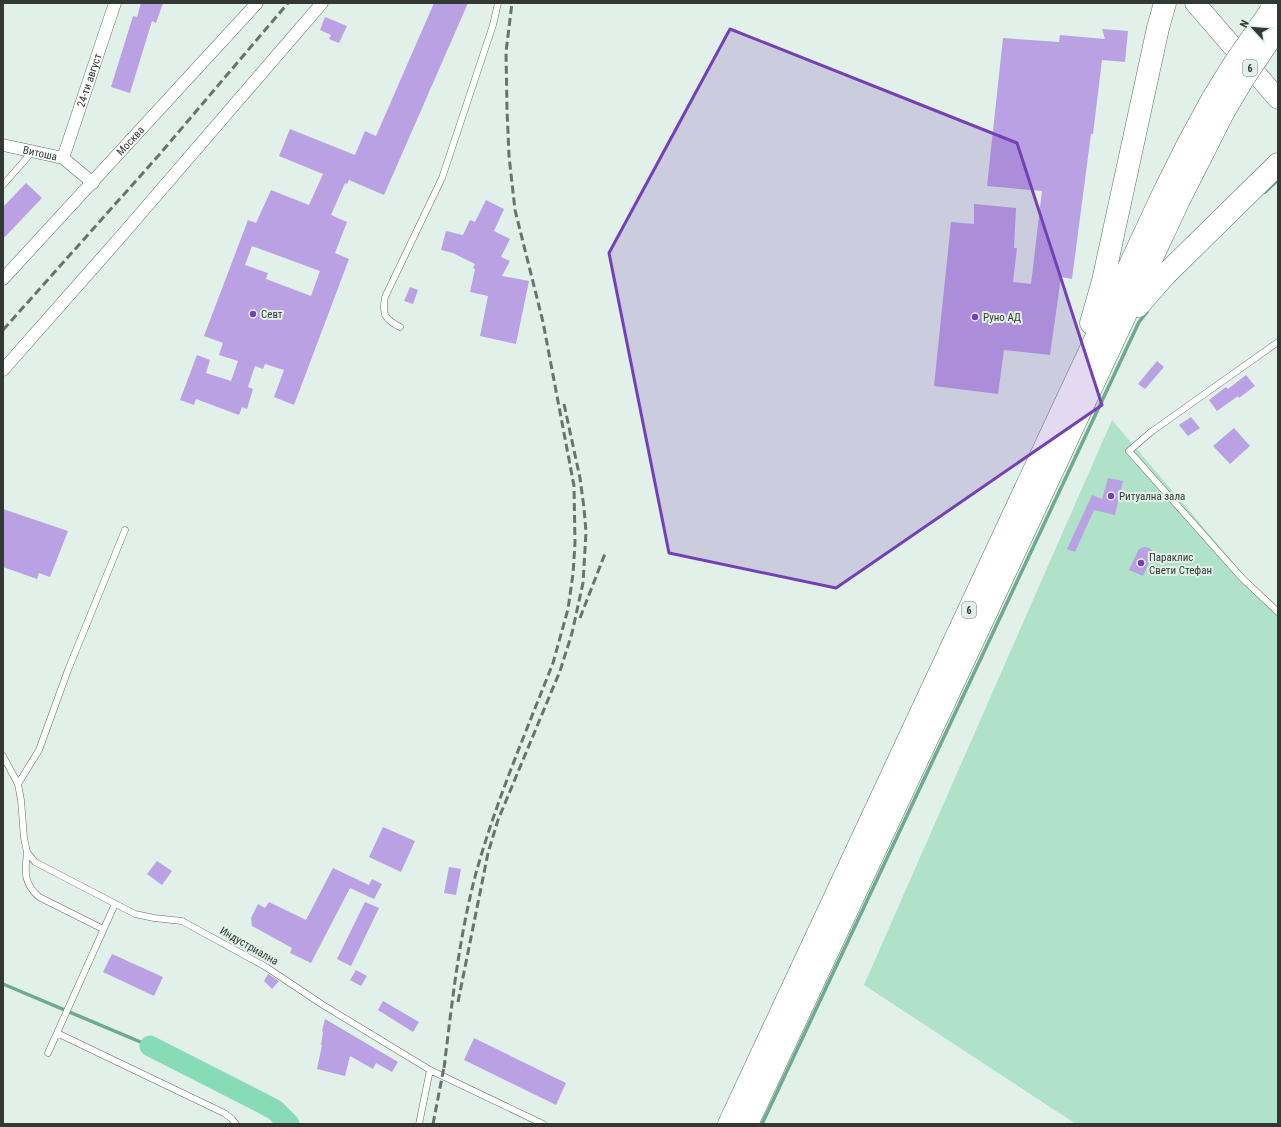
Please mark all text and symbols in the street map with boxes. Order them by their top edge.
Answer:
north arrow [1233,8,1273,48]
text: N [1237,18,1252,30]
street label: 24-ти август [74,52,104,109]
road number: 6 [1243,60,1257,76]
street label: Москва [114,123,147,158]
street label: Витоша [22,143,58,163]
place label: Севт [261,308,283,321]
marker: Севт [248,309,258,319]
place label: Руно АД [983,311,1021,324]
marker: Руно АД [970,312,980,322]
place label: Ритуална зала [1119,490,1185,503]
marker: Ритуална зала [1106,491,1116,501]
place label: Параклис Свети Стефан [1149,551,1212,577]
marker: Параклис Свети Стефан [1136,558,1146,568]
road number: 6 [962,602,976,618]
street label: Индустриална [217,924,281,968]

